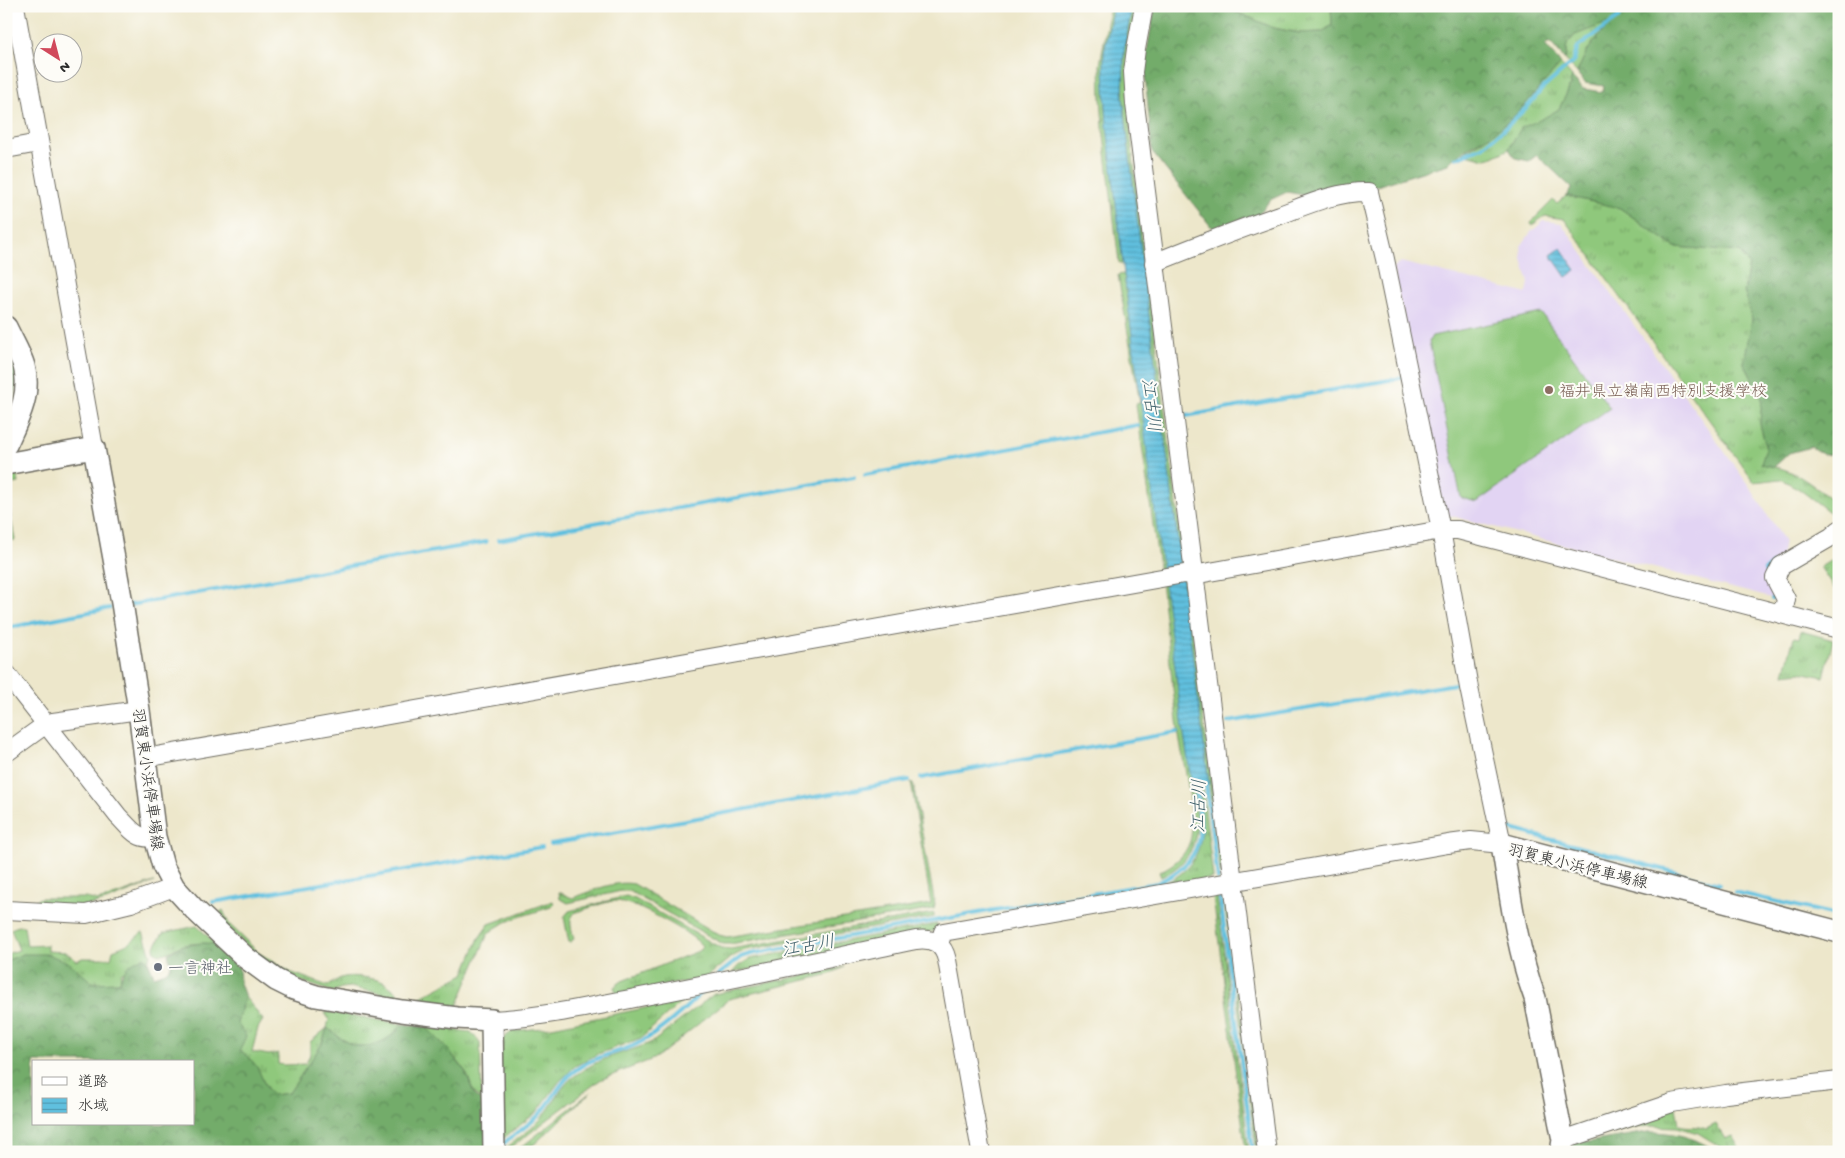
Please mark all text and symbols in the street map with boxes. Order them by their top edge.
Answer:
north arrow [32,32,82,82]
text: N [55,57,73,76]
water label: 江古川 [1136,377,1164,433]
place label: 福井県立嶺南西特別支援学校 [1559,382,1767,403]
marker: 福井県立嶺南西特別支援学校 [1543,384,1555,396]
street label: 羽賀東小浜停車場線 [126,707,167,852]
water label: 江古川 [1189,779,1211,833]
street label: 羽賀東小浜停車場線 [1505,840,1650,895]
water label: 江古川 [780,931,837,962]
place label: 一言神社 [168,960,232,980]
marker: 一言神社 [152,961,164,973]
legend [32,1060,195,1126]
text: 道路 [78,1074,108,1092]
text: 水域 [78,1097,108,1116]

